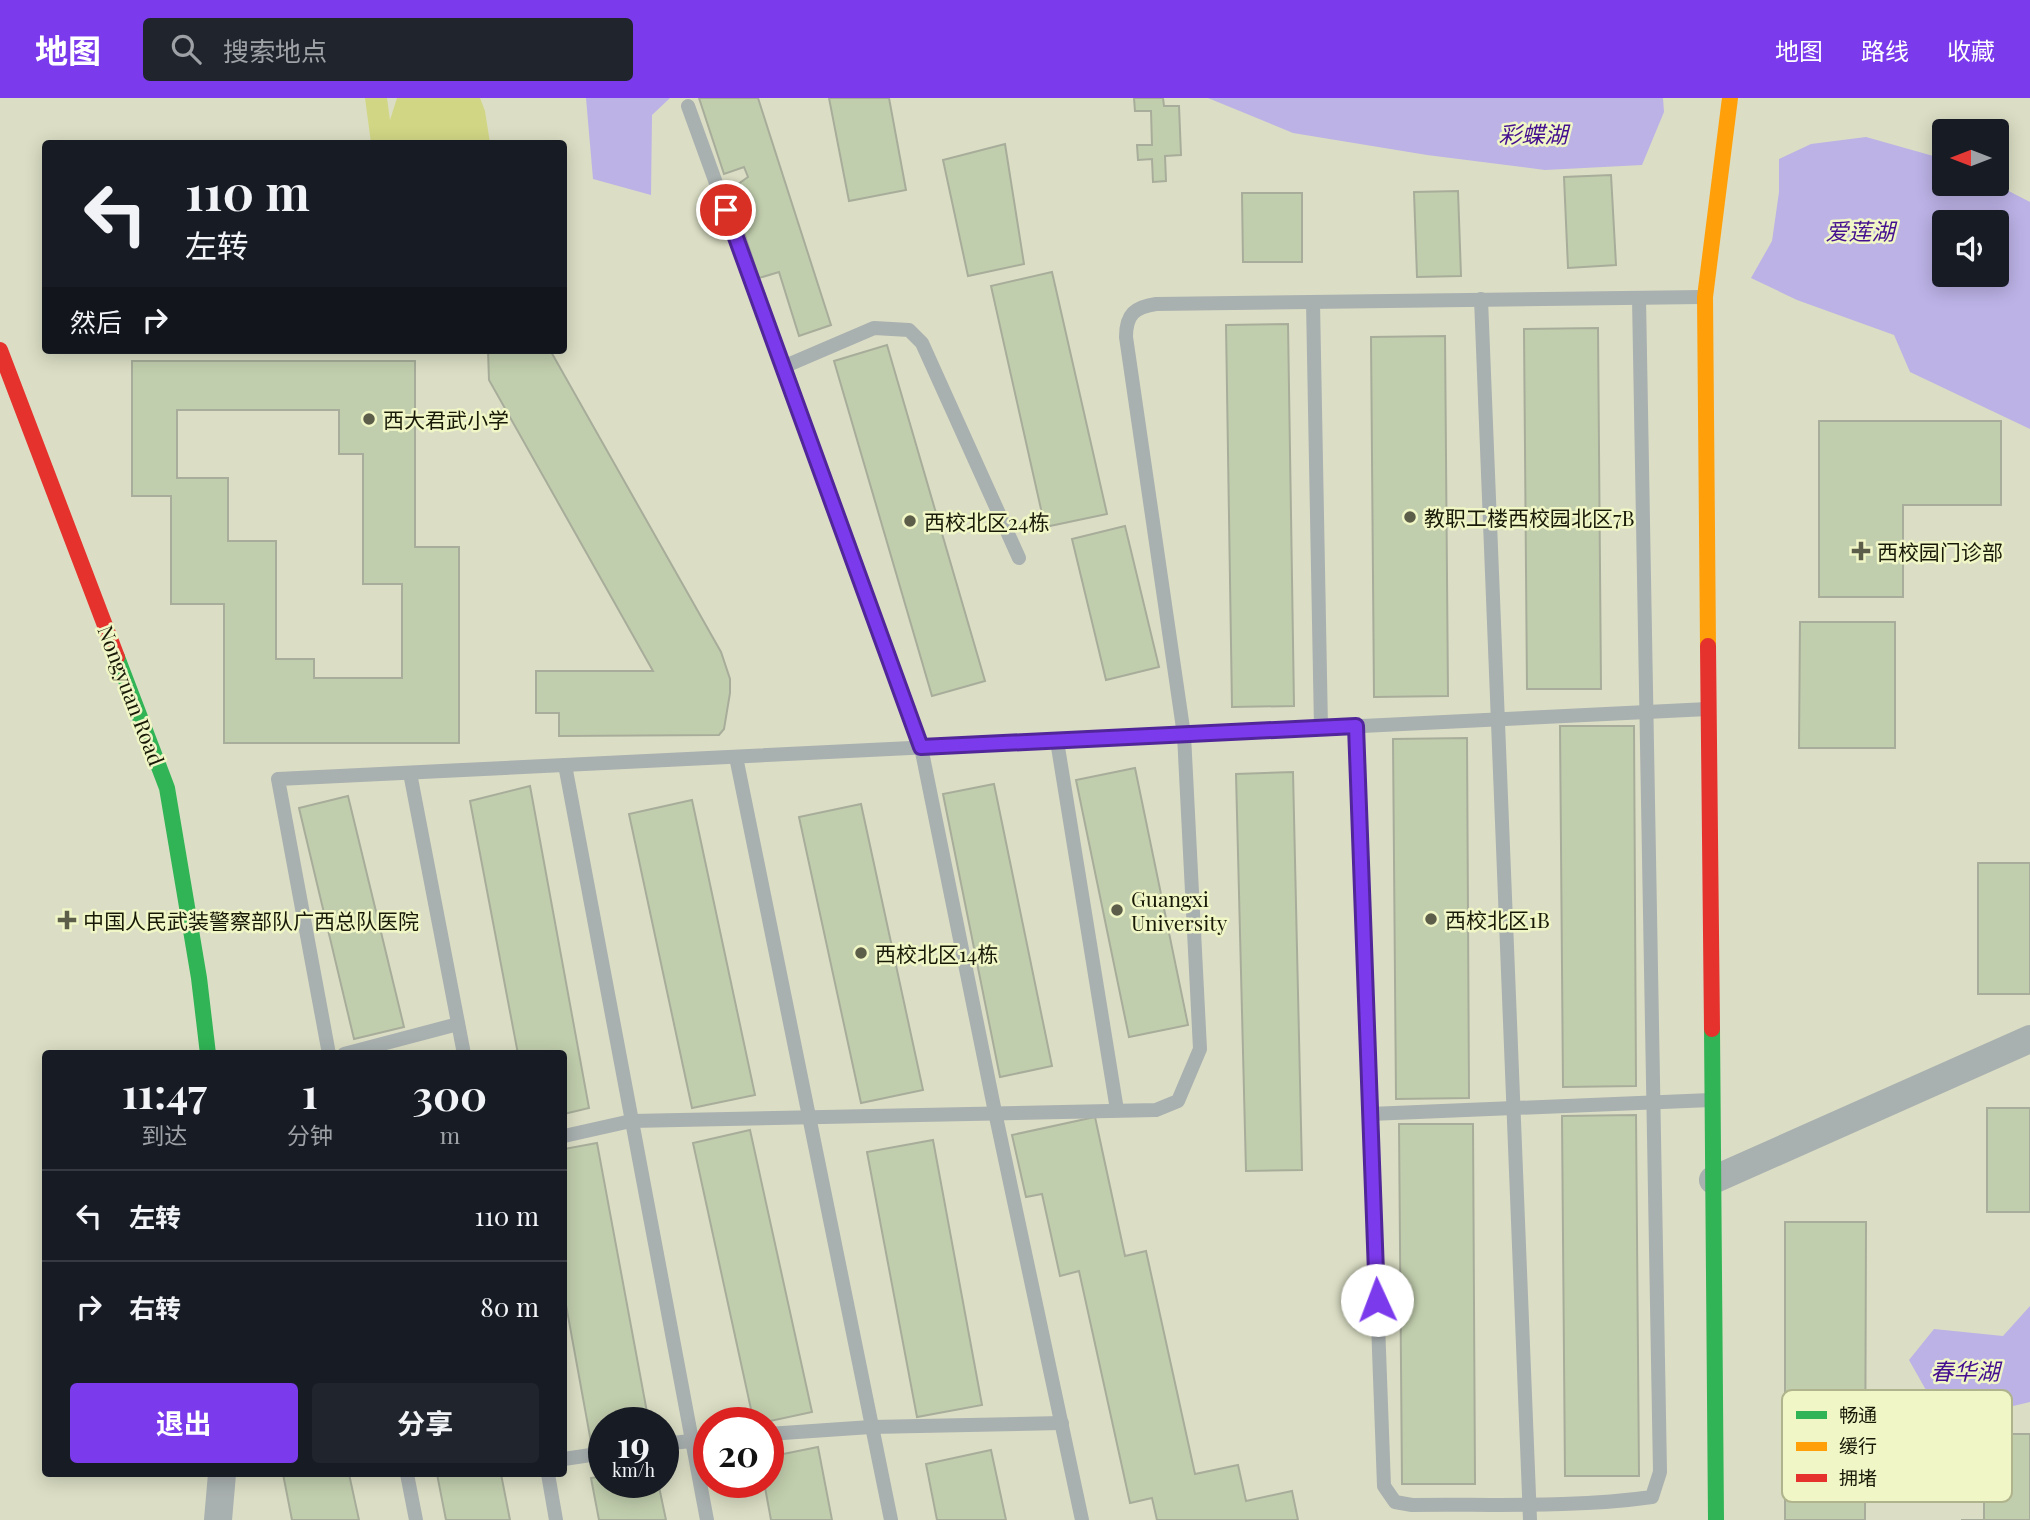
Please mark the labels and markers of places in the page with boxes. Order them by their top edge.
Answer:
pin [696,180,756,240]
place label: 西大君武小学 [383,405,509,433]
marker: 西大君武小学 [361,411,377,427]
place label: 教职工楼西校园北区7B [1424,503,1635,531]
place label: 西校北区24栋 [924,507,1049,535]
marker: 教职工楼西校园北区7B [1402,509,1418,525]
marker: 西校北区24栋 [902,513,918,529]
place label: 西校园门诊部 [1877,537,2003,565]
marker: 西校园门诊部 [1851,541,1871,561]
place label: Guangxi University [1131,884,1228,936]
marker: Guangxi University [1109,902,1125,918]
place label: 西校北区1B [1445,905,1550,933]
place label: 中国人民武装警察部队广西总队医院 [83,906,419,934]
marker: 中国人民武装警察部队广西总队医院 [57,910,77,930]
marker: 西校北区1B [1423,911,1439,927]
place label: 西校北区14栋 [875,939,998,967]
marker: 西校北区14栋 [853,945,869,961]

